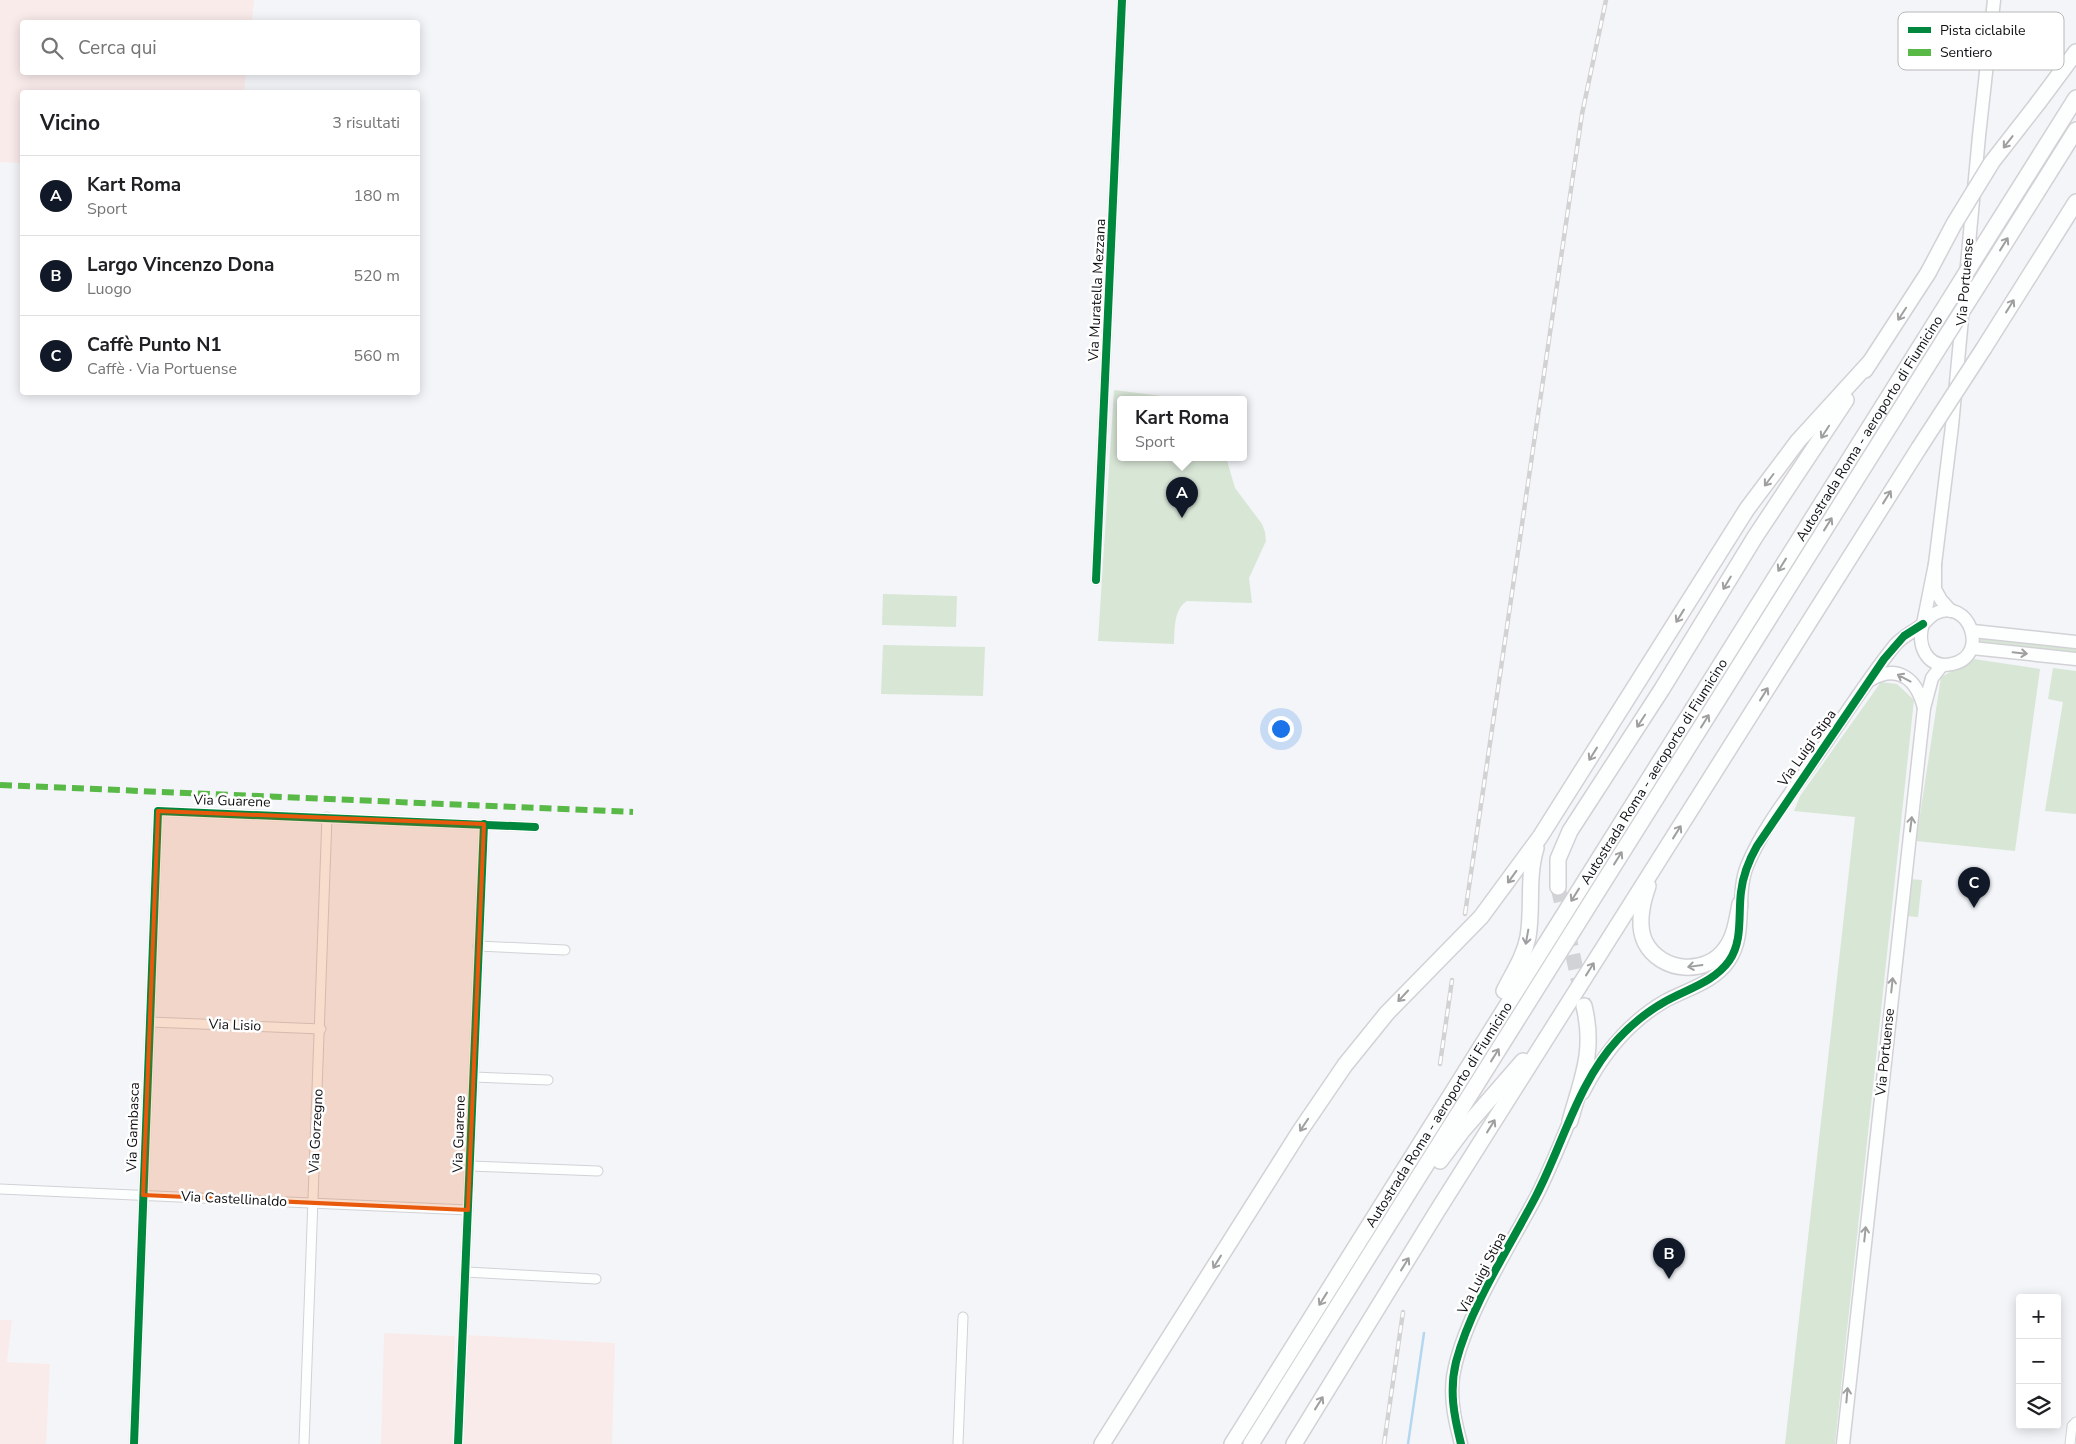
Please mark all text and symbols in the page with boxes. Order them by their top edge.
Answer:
legend [1898,12,2064,70]
search box [20,20,420,75]
text: Pista ciclabile [1940,21,2025,40]
icon: search [38,34,66,62]
text: Cerca qui [78,35,157,61]
text: Sentiero [1940,43,1993,62]
text: Vicino [40,109,100,137]
text: 3 risultati [332,112,400,134]
one-way arrow [2003,135,2013,149]
text: Kart Roma [87,172,181,198]
text: A [50,185,62,207]
text: 180 m [353,185,400,207]
text: Sport [87,198,127,220]
street label: Via Muratella Mezzana [1084,218,1110,363]
street label: Via Portuense [1952,237,1978,328]
one-way arrow [1999,238,2009,252]
text: Largo Vincenzo Dona [87,252,274,278]
text: B [50,265,62,287]
text: 520 m [353,265,400,287]
text: Luogo [87,278,132,300]
one-way arrow [2005,300,2015,314]
one-way arrow [1896,306,1906,320]
street label: Autostrada Roma - aeroporto di Fiumicino [1791,311,1947,545]
text: Caffè Punto N1 [87,332,222,358]
text: C [51,345,61,367]
text: 560 m [353,345,400,367]
text: Caffè · Via Portuense [87,358,237,380]
popup [1117,396,1247,461]
text: Kart Roma [1135,405,1229,431]
one-way arrow [1820,425,1830,439]
text: Sport [1135,431,1175,453]
one-way arrow [1763,473,1774,486]
pin: A [1166,477,1198,518]
one-way arrow [1883,491,1893,505]
one-way arrow [1824,517,1834,531]
one-way arrow [1777,557,1787,571]
one-way arrow [1721,576,1731,590]
one-way arrow [1674,609,1684,623]
one-way arrow [2012,648,2028,658]
street label: Autostrada Roma - aeroporto di Fiumicino [1576,655,1732,888]
one-way arrow [1896,673,1911,683]
one-way arrow [1759,688,1769,702]
street label: Via Luigi Stipa [1773,706,1841,791]
one-way arrow [1636,714,1646,728]
one-way arrow [1700,714,1710,728]
your location [1268,716,1294,742]
one-way arrow [1587,746,1597,760]
street label: Via Guarene [192,790,271,812]
one-way arrow [1906,816,1916,832]
one-way arrow [1672,825,1682,839]
one-way arrow [1614,852,1624,866]
pin: C [1958,867,1990,908]
one-way arrow [1507,870,1518,883]
one-way arrow [1570,888,1580,902]
one-way arrow [1522,928,1532,944]
one-way arrow [1688,961,1704,971]
one-way arrow [1585,962,1595,976]
one-way arrow [1887,978,1897,994]
one-way arrow [1397,990,1409,1003]
street label: Autostrada Roma - aeroporto di Fiumicino [1361,998,1517,1231]
street label: Via Portuense [1871,1007,1899,1098]
street label: Via Lisio [207,1015,262,1035]
one-way arrow [1490,1049,1500,1063]
street label: Via Gambasca [122,1082,144,1173]
street label: Via Gorzegno [304,1088,328,1175]
street label: Via Guarene [448,1095,470,1174]
one-way arrow [1299,1118,1309,1132]
one-way arrow [1486,1120,1496,1134]
street label: Via Castellinaldo [179,1187,288,1211]
one-way arrow [1860,1226,1870,1242]
street label: Via Luigi Stipa [1453,1229,1511,1318]
pin: B [1653,1238,1685,1279]
one-way arrow [1212,1255,1222,1269]
one-way arrow [1400,1258,1410,1272]
one-way arrow [1317,1292,1328,1306]
map controls [2016,1294,2061,1429]
button: + [2016,1294,2061,1339]
button: − [2016,1339,2061,1384]
button: layers [2016,1384,2061,1429]
one-way arrow [1843,1388,1852,1404]
one-way arrow [1315,1396,1325,1410]

